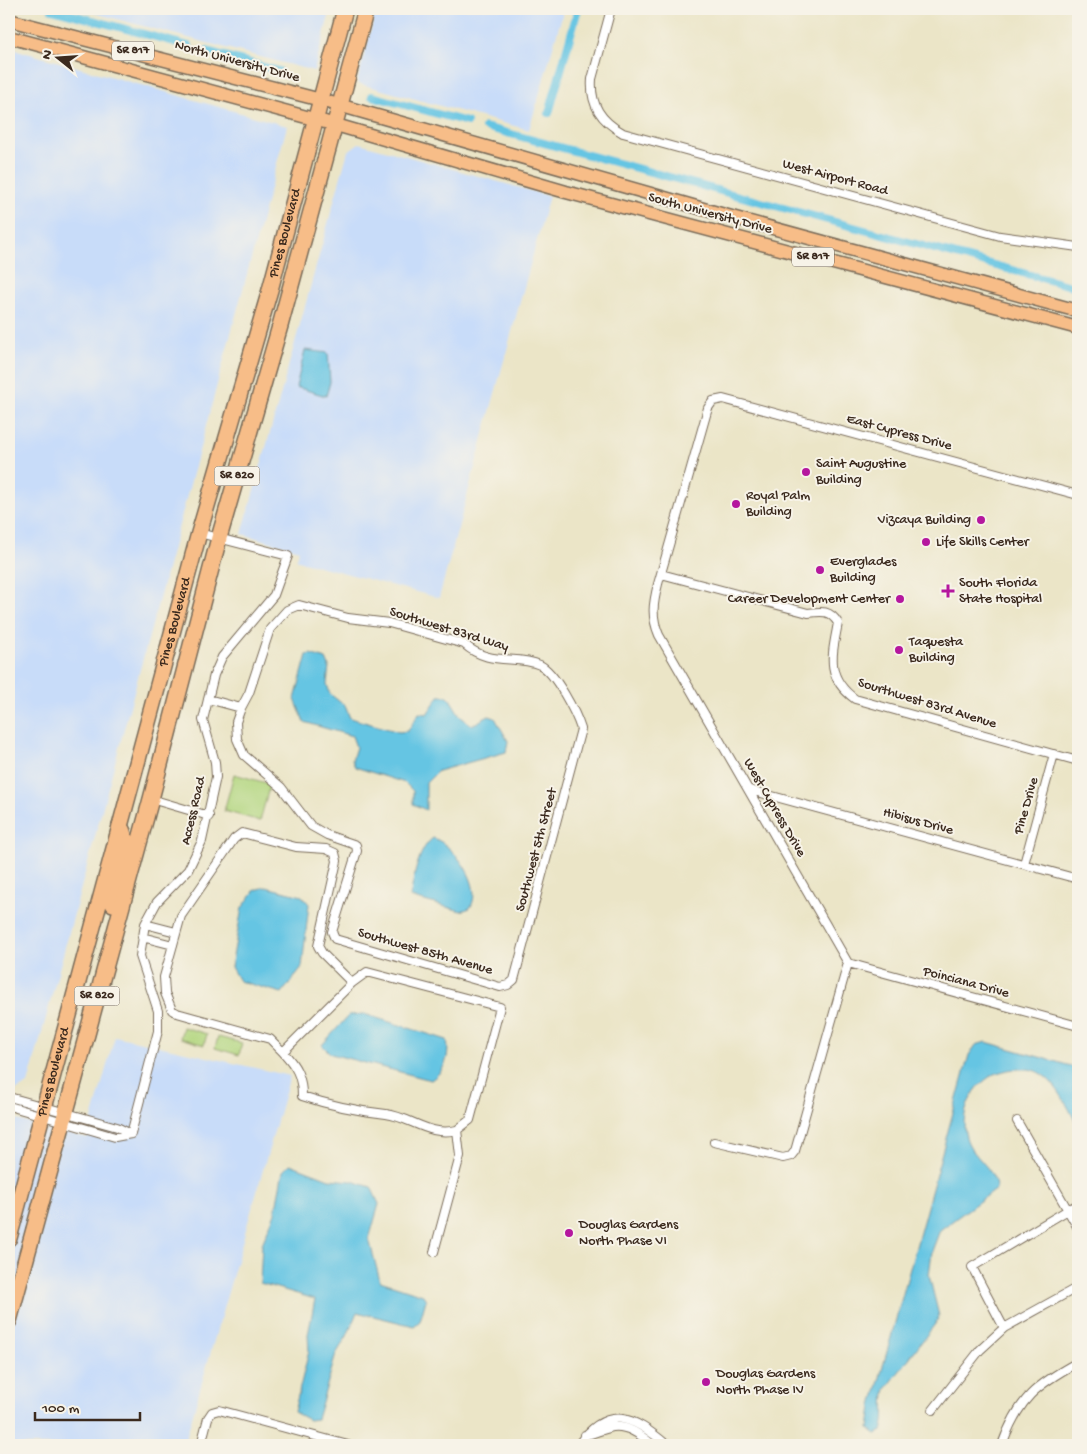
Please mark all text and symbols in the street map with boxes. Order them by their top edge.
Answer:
north arrow [32,32,82,82]
street label: North University Drive [173,37,302,87]
road number: SR 817 [112,41,154,60]
text: N [38,48,57,62]
street label: West Airport Road [781,156,891,201]
street label: Pines Boulevard [265,185,306,281]
street label: South University Drive [646,189,775,239]
road number: SR 817 [792,248,834,266]
street label: East Cypress Drive [844,411,954,455]
place label: Saint Augustine Building [815,456,907,489]
road number: SR 820 [214,466,260,486]
marker: Saint Augustine Building [800,466,812,478]
place label: Royal Palm Building [745,488,810,521]
marker: Royal Palm Building [730,498,742,510]
place label: Vizcaya Building [877,512,971,529]
marker: Vizcaya Building [975,514,987,526]
place label: Life Skills Center [936,534,1030,551]
marker: Life Skills Center [920,536,932,548]
place label: Everglades Building [829,554,897,587]
marker: Everglades Building [814,564,826,576]
street label: Pines Boulevard [155,574,196,669]
place label: South Florida State Hospital [959,575,1042,608]
marker: South Florida State Hospital [941,584,955,598]
place label: Career Development Center [728,591,891,608]
marker: Career Development Center [894,593,906,605]
street label: Southwest 83rd Way [387,604,511,656]
place label: Taquesta Building [908,634,964,667]
marker: Taquesta Building [893,644,905,656]
street label: Sourthwest 83rd Avenue [856,675,999,733]
street label: West Cypress Drive [739,756,809,861]
street label: Access Road [178,774,210,847]
street label: Pine Drive [1010,775,1043,837]
street label: Southwest 5th Street [512,785,562,914]
street label: Hibisus Drive [881,804,956,840]
street label: Southwest 85th Avenue [356,925,495,980]
street label: Poinciana Drive [920,963,1012,1003]
road number: SR 820 [74,986,120,1006]
street label: Pines Boulevard [33,1024,74,1119]
place label: Douglas Gardens North Phase VI [578,1217,679,1250]
marker: Douglas Gardens North Phase VI [563,1227,575,1239]
place label: Douglas Gardens North Phase IV [715,1366,816,1399]
marker: Douglas Gardens North Phase IV [700,1376,712,1388]
scale bar [35,1389,140,1421]
text: 100 m [41,1400,80,1418]

